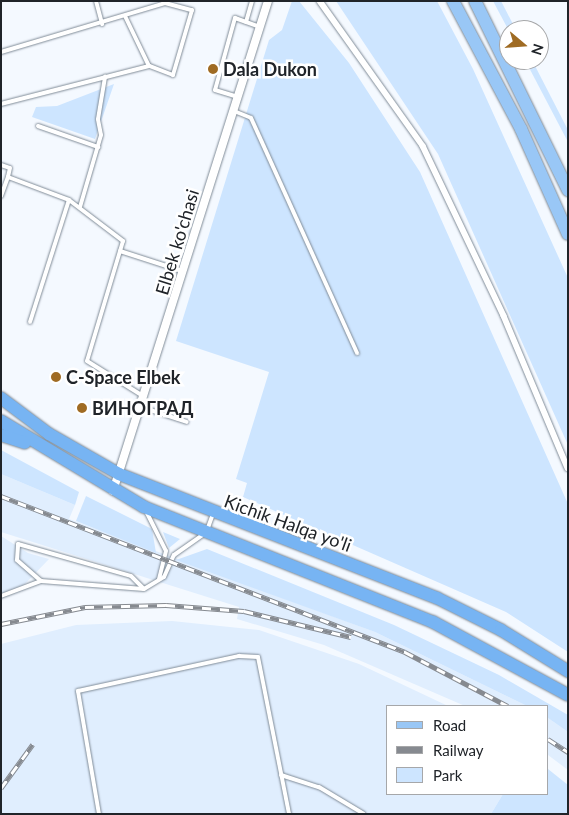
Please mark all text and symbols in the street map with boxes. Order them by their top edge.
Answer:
north arrow [499,20,549,70]
text: N [528,42,548,57]
place label: Dala Dukon [223,58,317,80]
marker: Dala Dukon [207,63,219,75]
street label: Elbek ko'chasi [151,187,203,297]
place label: C-Space Elbek [66,366,180,388]
marker: C-Space Elbek [50,371,62,383]
place label: ВИНОГРАД [92,397,193,419]
marker: ВИНОГРАД [76,402,88,414]
street label: Kichik Halqa yo'li [221,490,355,556]
legend [386,705,549,795]
text: Road [433,716,466,734]
text: Railway [433,741,484,759]
text: Park [433,766,462,784]

